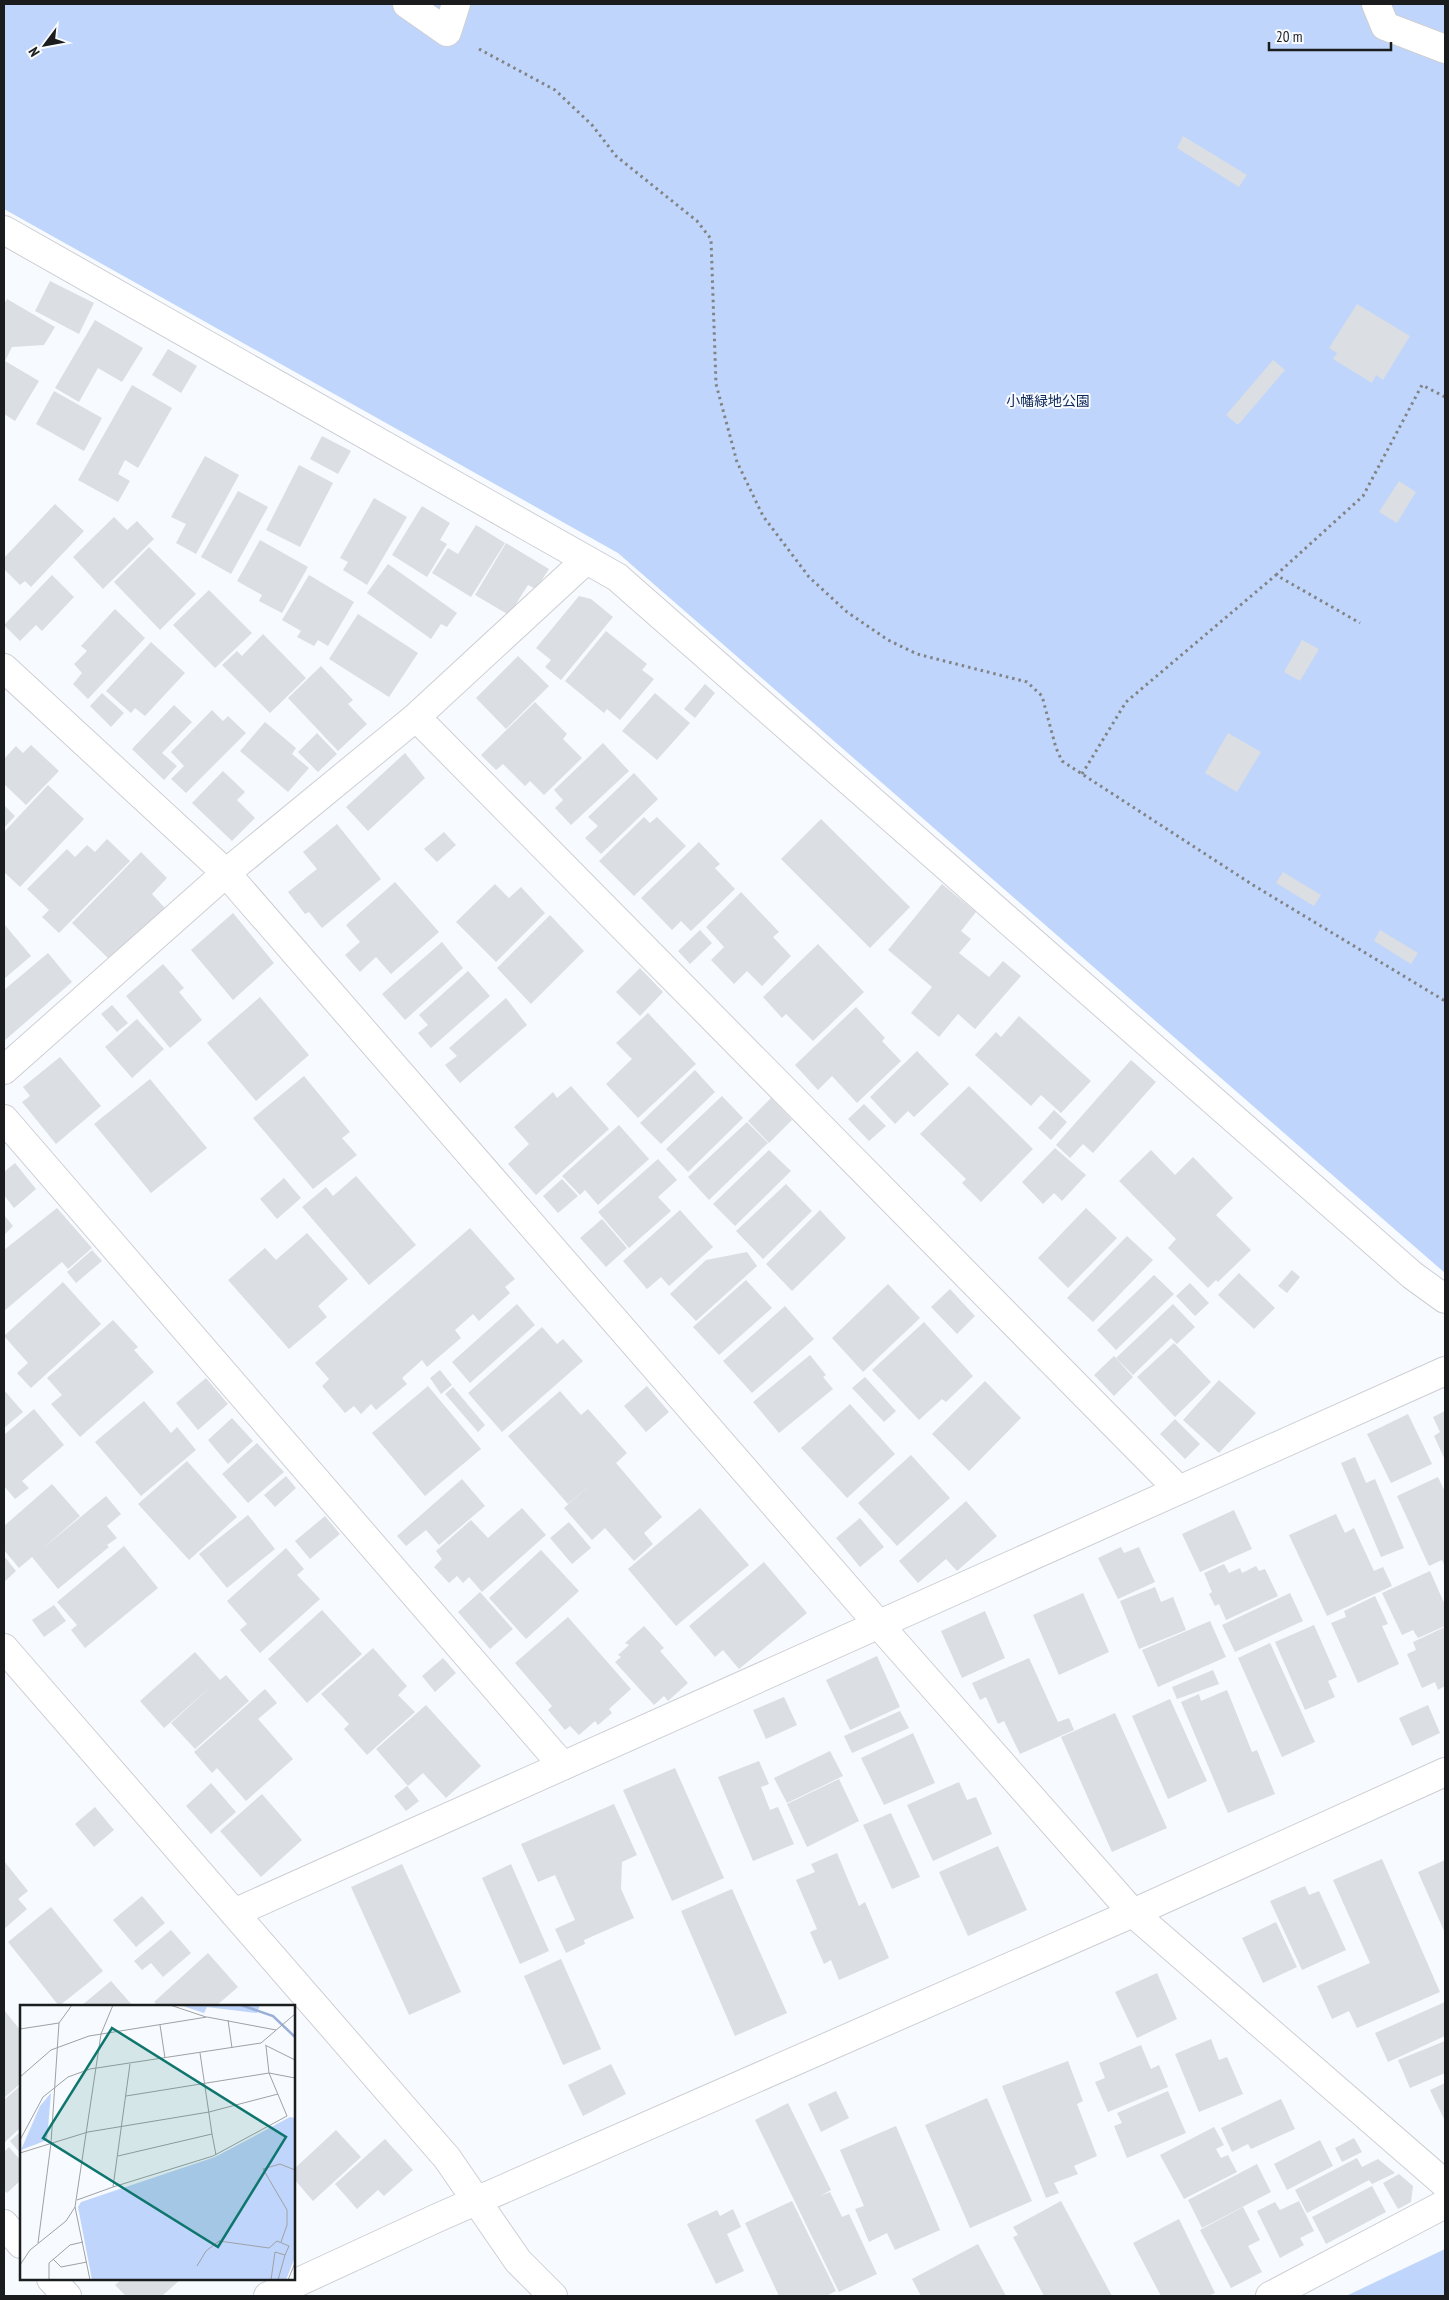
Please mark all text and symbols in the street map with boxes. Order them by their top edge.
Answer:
north arrow [20,20,70,70]
scale bar [1269,20,1392,52]
text: 20 m [1276,27,1302,46]
text: N [24,44,44,60]
park label: 小幡緑地公園 [1006,392,1090,410]
inset map [20,2005,295,2280]

